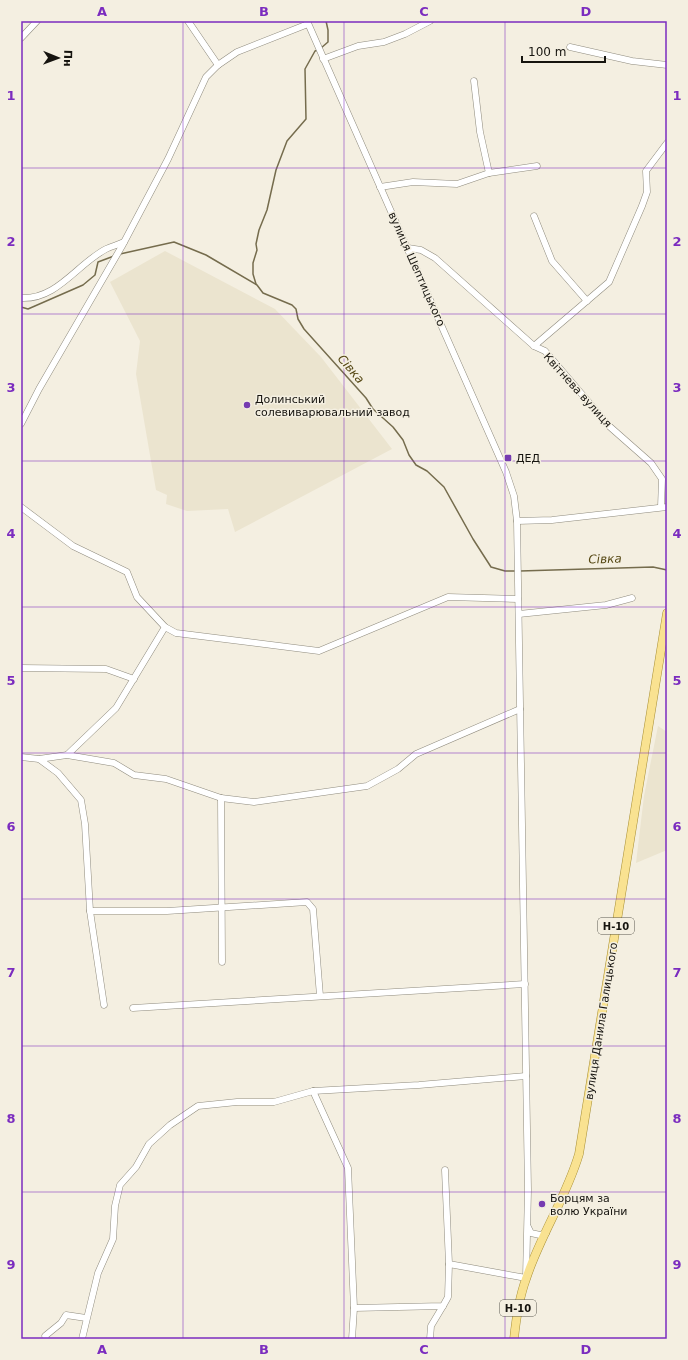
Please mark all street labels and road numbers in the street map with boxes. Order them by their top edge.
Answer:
street label: вулиця Шептицького [385,210,448,329]
street label: Квітнева вулиця [541,350,614,430]
road number: Н-10 [598,918,634,934]
street label: вулиця Данила Галицького [583,941,620,1101]
road number: Н-10 [500,1300,536,1316]

